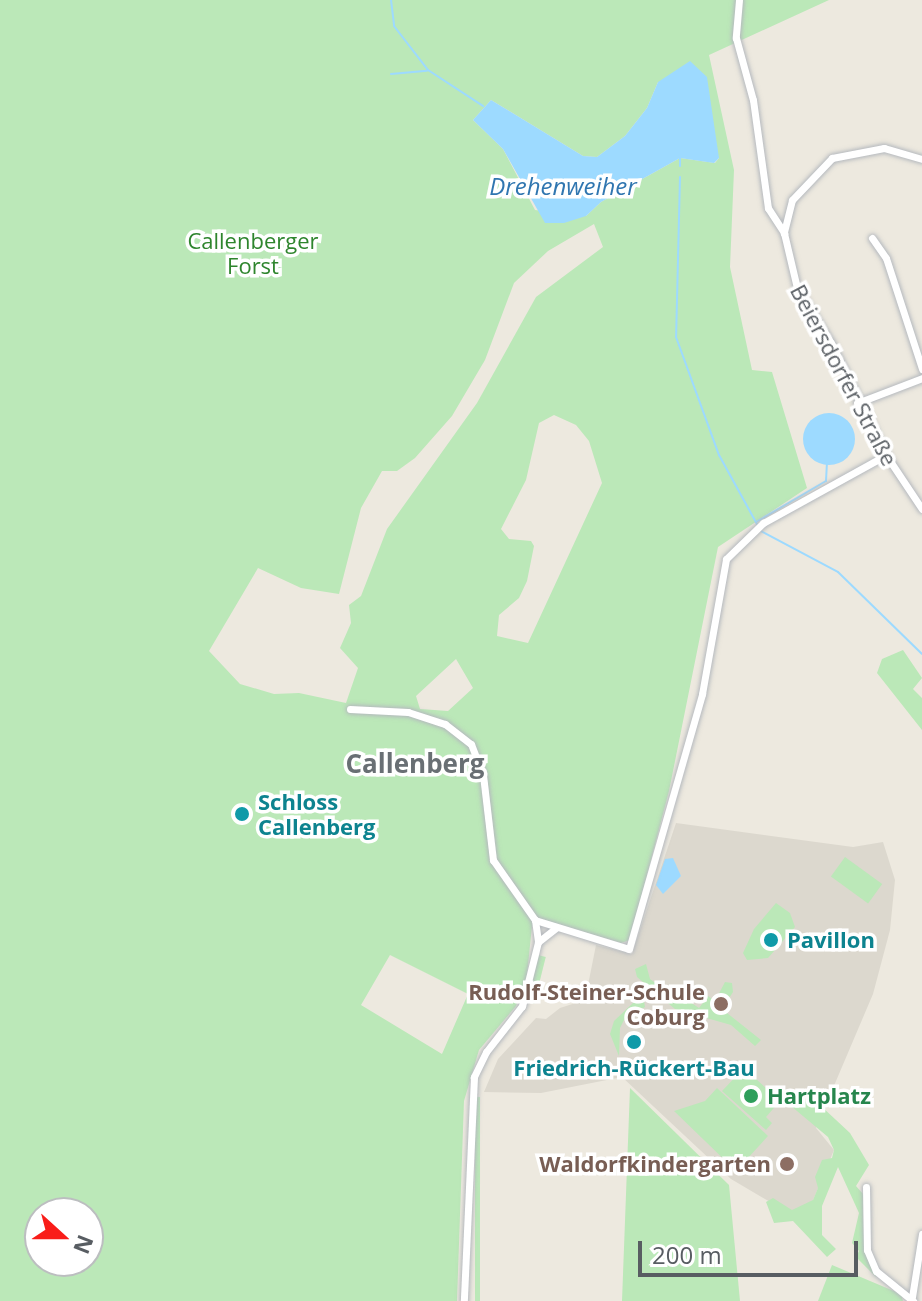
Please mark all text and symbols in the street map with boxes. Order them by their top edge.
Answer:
water label: Drehenweiher [489,172,637,200]
park label: Callenberger Forst [187,227,319,278]
street label: Beiersdorfer Straße [785,280,903,470]
district label: Callenberg [346,748,484,780]
place label: Schloss Callenberg [258,788,376,840]
marker: Schloss Callenberg [233,805,251,823]
place label: Pavillon [787,927,875,953]
marker: Pavillon [762,931,780,949]
place label: Rudolf-Steiner-Schule Coburg [468,978,705,1030]
marker: Rudolf-Steiner-Schule Coburg [712,995,730,1013]
marker: Friedrich-Rückert-Bau [625,1033,643,1051]
place label: Friedrich-Rückert-Bau [513,1055,755,1081]
place label: Hartplatz [767,1083,871,1109]
marker: Hartplatz [742,1087,760,1105]
place label: Waldorfkindergarten [539,1151,771,1177]
marker: Waldorfkindergarten [778,1155,796,1173]
north arrow [24,1197,104,1277]
scale bar [642,1225,862,1275]
text: N [67,1231,102,1259]
text: 200 m [652,1238,722,1271]

